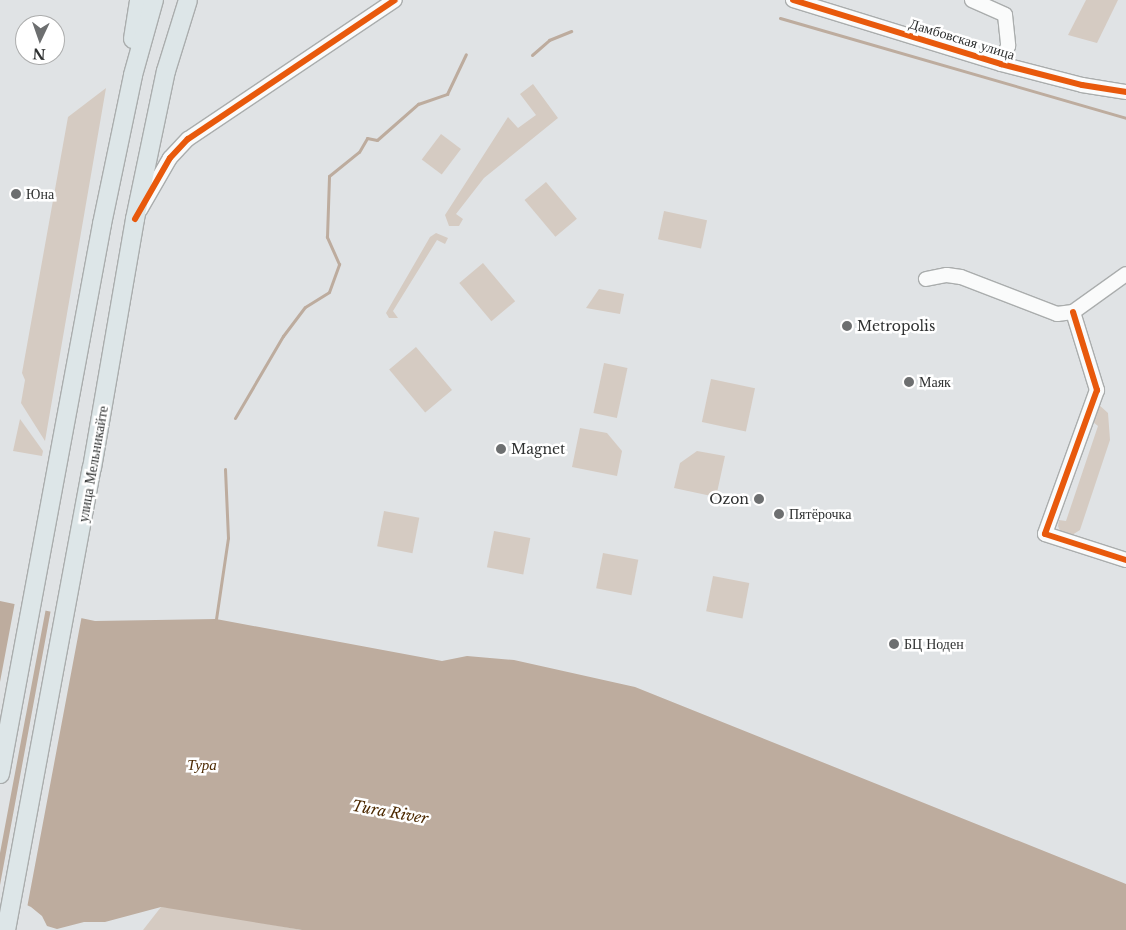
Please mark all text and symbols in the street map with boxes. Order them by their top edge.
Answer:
north arrow [15,15,65,65]
street label: Дамбовская улица [907,15,1017,63]
text: N [32,45,46,63]
place label: Юна [26,186,54,202]
marker: Юна [10,188,22,200]
place label: Metropolis [857,318,935,334]
marker: Metropolis [841,320,853,332]
place label: Маяк [919,374,951,390]
marker: Маяк [903,376,915,388]
street label: улица Мельникайте [74,404,112,524]
place label: Magnet [511,441,565,457]
marker: Magnet [495,443,507,455]
place label: Ozon [709,491,749,507]
marker: Ozon [753,493,765,505]
place label: Пятёрочка [789,506,851,522]
marker: Пятёрочка [773,508,785,520]
place label: БЦ Ноден [904,636,964,652]
marker: БЦ Ноден [888,638,900,650]
water label: Тура [187,756,217,774]
water label: Tura River [350,796,430,828]

